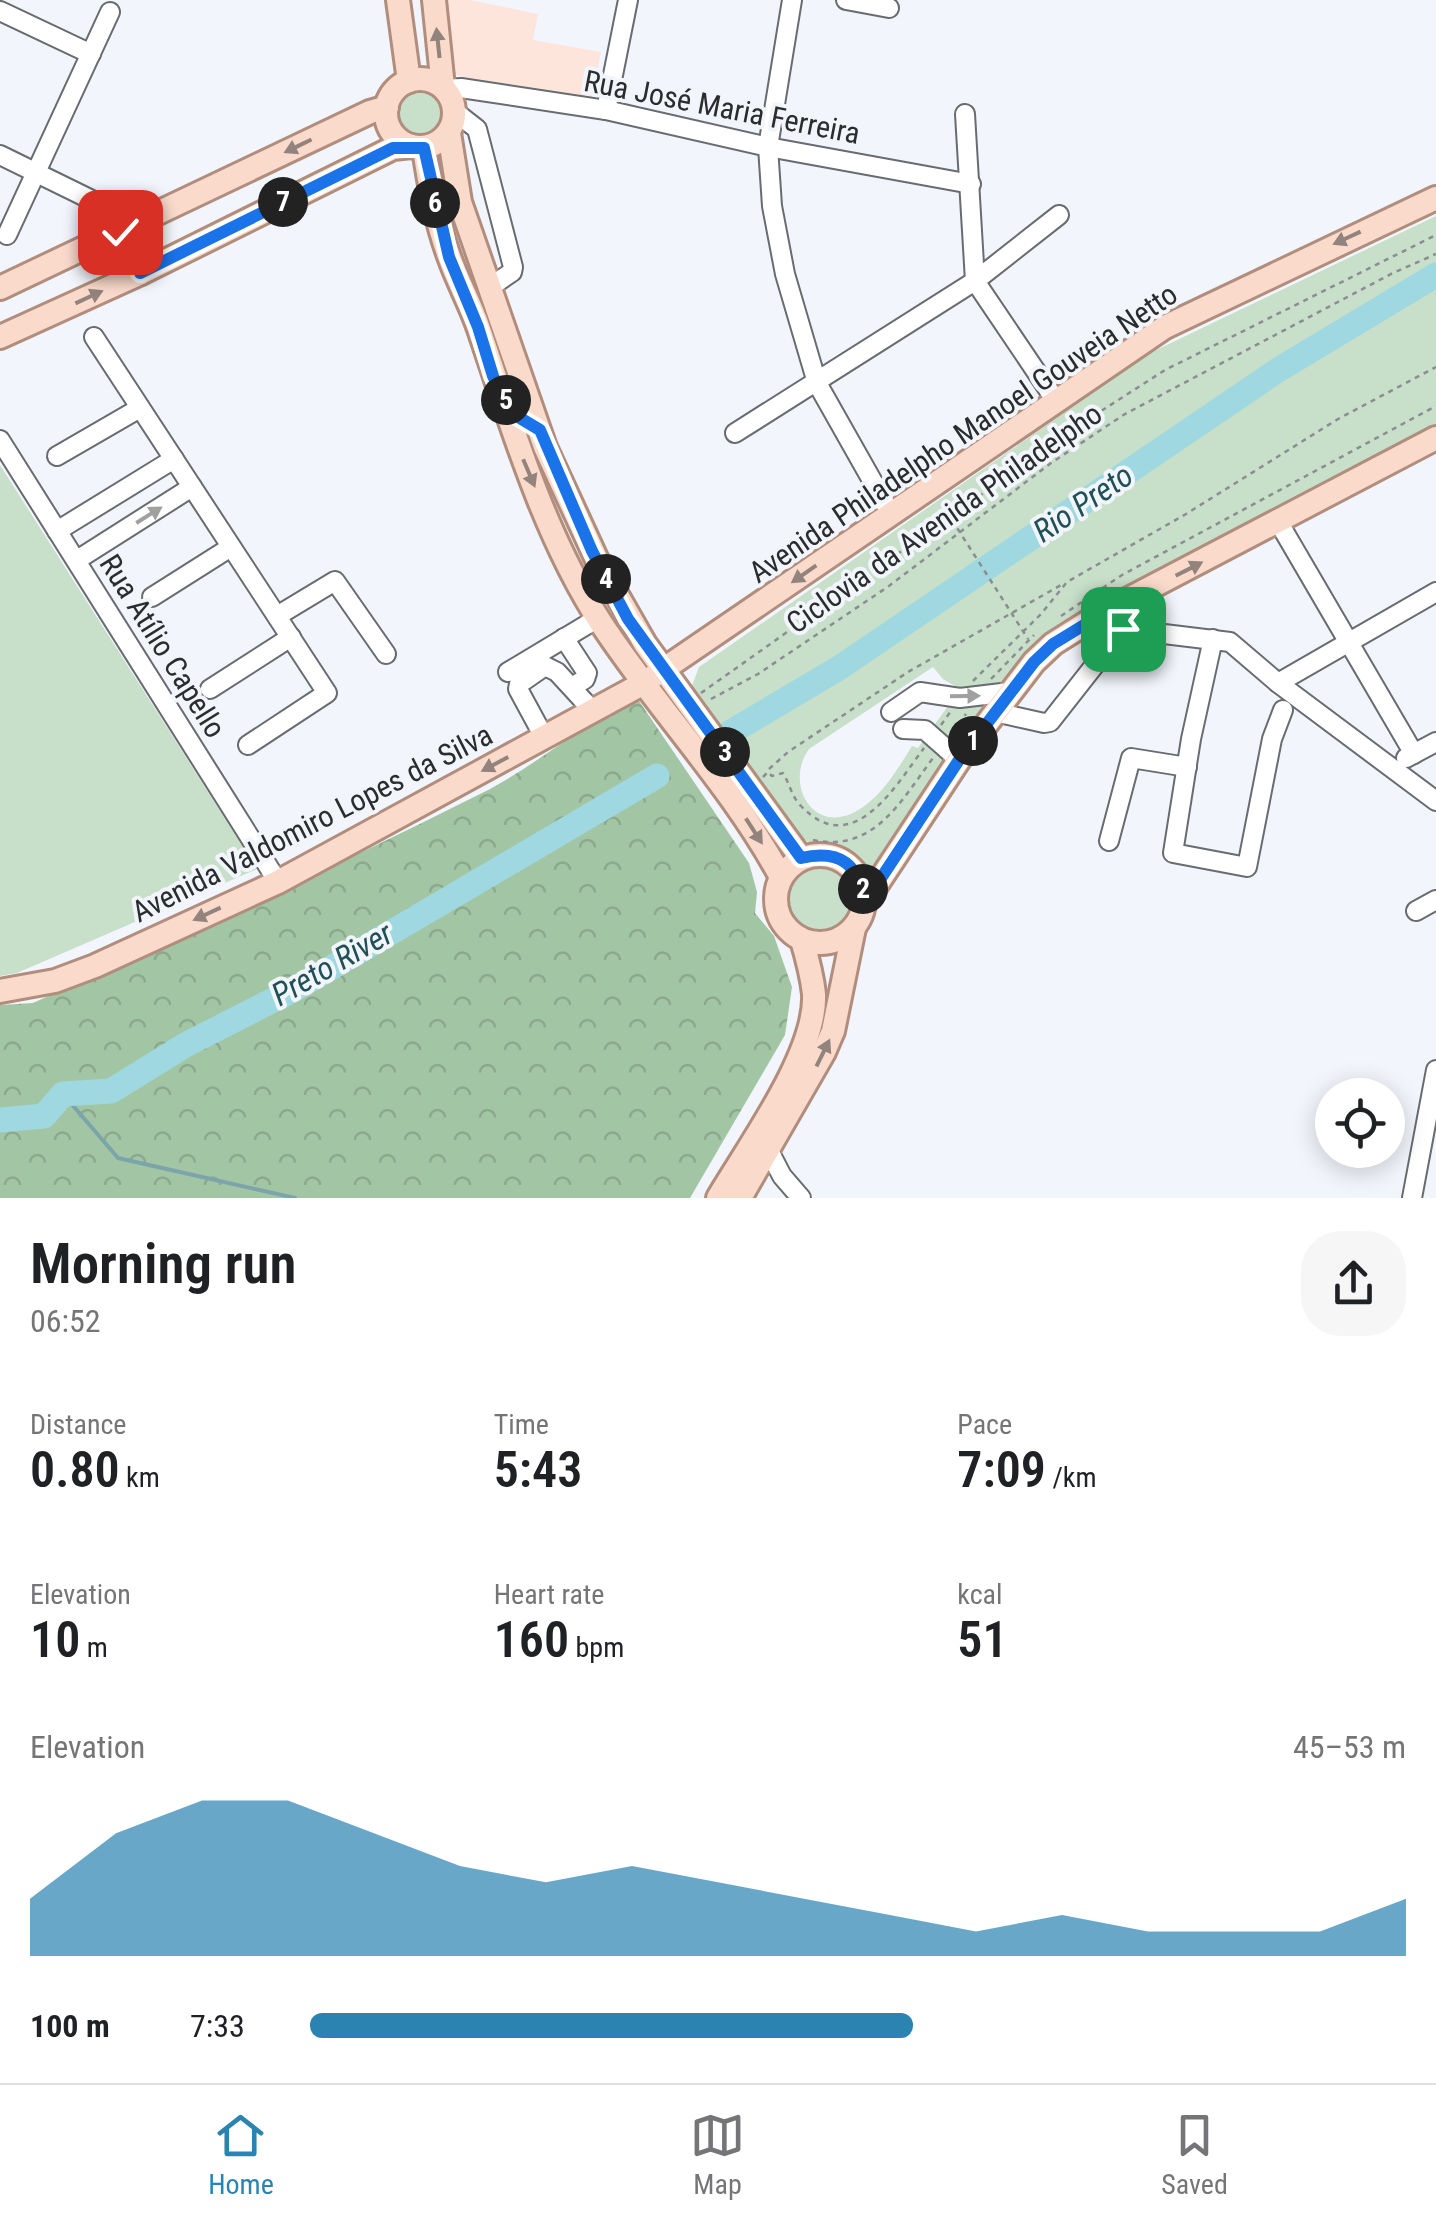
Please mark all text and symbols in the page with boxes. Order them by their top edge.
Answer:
one-way arrow [430,27,446,59]
street label: Rua José Maria Ferreira [581,63,863,151]
one-way arrow [283,138,312,155]
pin: 7 [258,177,308,227]
pin: 6 [410,178,460,228]
text: 7 [276,185,290,218]
text: 6 [428,186,442,219]
pin [78,190,163,275]
icon: check [93,205,148,260]
one-way arrow [1332,230,1361,247]
street label: Avenida Philadelpho Manoel Gouveia Netto [742,276,1184,590]
one-way arrow [75,288,104,305]
pin: 5 [481,375,531,425]
text: 5 [499,383,513,416]
street label: Ciclovia da Avenida Philadelpho [780,396,1108,640]
water label: Rio Preto [1026,456,1140,550]
one-way arrow [521,458,537,487]
one-way arrow [135,506,163,524]
street label: Rua Atílio Capello [93,548,233,744]
pin: 4 [581,554,631,604]
one-way arrow [1175,561,1204,578]
text: 4 [599,562,613,595]
one-way arrow [791,564,817,583]
pin [1081,587,1166,672]
icon: arrive [1096,602,1151,657]
one-way arrow [950,688,982,704]
pin: 1 [948,716,998,766]
street label: Avenida Valdomiro Lopes da Silva [126,717,498,929]
text: 1 [966,724,980,757]
pin: 3 [700,727,750,777]
text: 3 [718,735,732,768]
one-way arrow [481,755,509,772]
one-way arrow [744,817,762,845]
pin: 2 [838,864,888,914]
text: 2 [856,872,870,905]
one-way arrow [192,906,221,923]
water label: Preto River [265,913,401,1014]
one-way arrow [814,1038,831,1067]
map controls [1315,1078,1405,1168]
button: locate [1315,1078,1405,1168]
button: share [1301,1231,1406,1336]
text: Morning run [30,1232,296,1296]
text: 06:52 [30,1302,101,1340]
text: Distance [30,1408,127,1441]
text: Time [494,1408,549,1441]
text: Pace [957,1408,1012,1441]
text: 0.80 [30,1441,120,1499]
text: 5:43 [494,1441,582,1499]
text: 7:09 [957,1441,1046,1499]
text: km [120,1461,160,1494]
text: /km [1046,1461,1097,1494]
text: Elevation [30,1578,131,1611]
text: Heart rate [494,1578,604,1611]
text: kcal [957,1578,1002,1611]
text: 10 [30,1611,80,1669]
text: 160 [494,1611,569,1669]
text: 51 [957,1611,1008,1669]
text: m [80,1631,108,1664]
text: bpm [569,1631,624,1664]
text: Elevation [30,1728,145,1766]
text: 45–53 m [1293,1728,1406,1766]
text: 100 m [30,2007,110,2045]
text: 7:33 [190,2007,245,2045]
tab: Home [208,2108,274,2201]
tab: Map [690,2108,745,2201]
tab: Saved [1161,2108,1228,2201]

